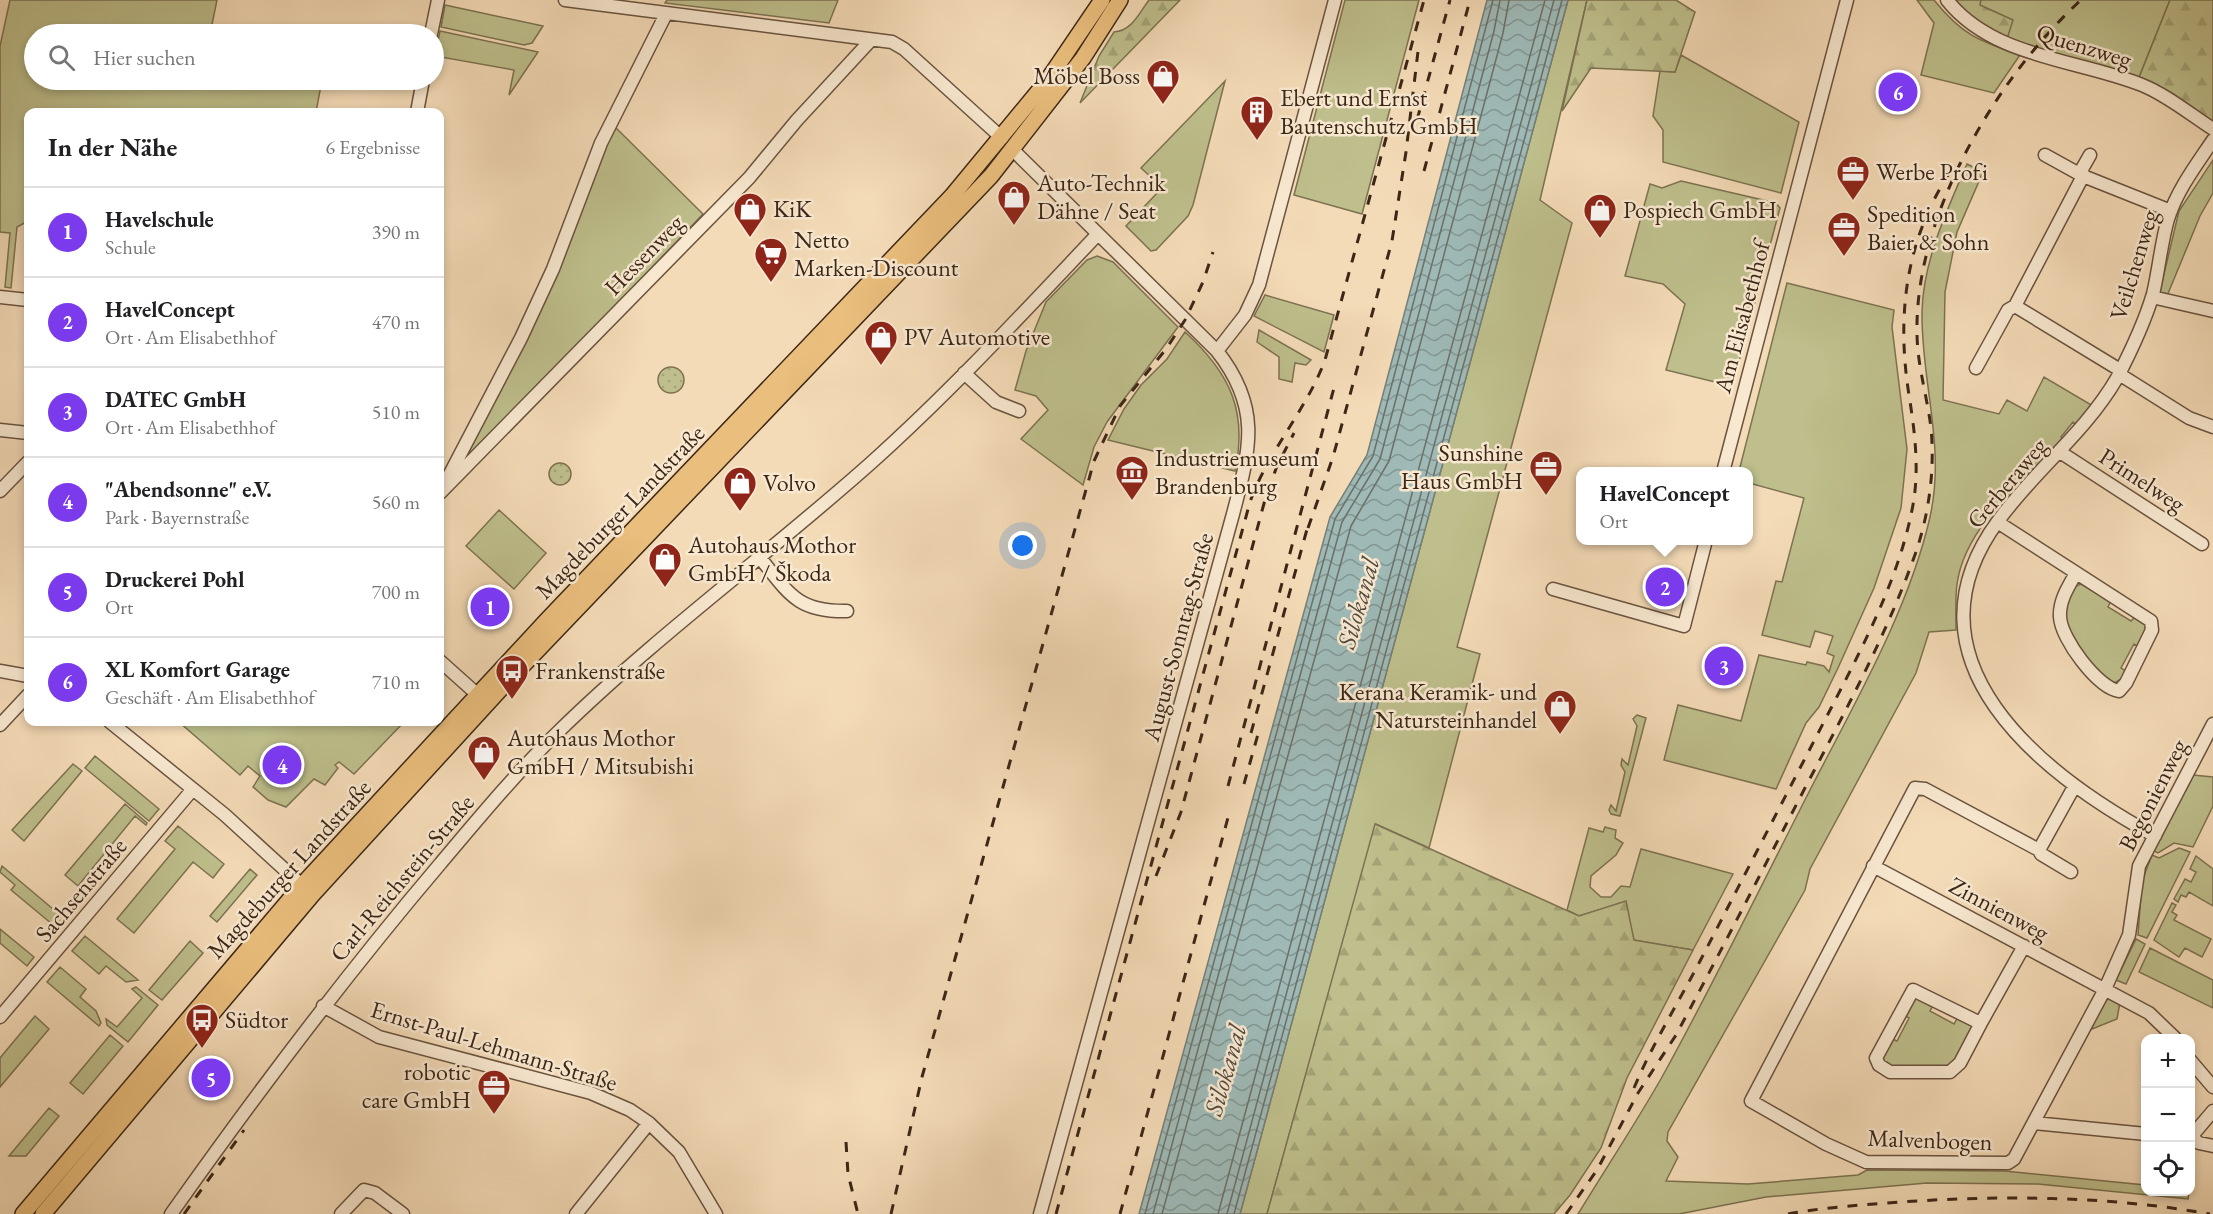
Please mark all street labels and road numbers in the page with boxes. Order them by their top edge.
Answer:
street label: Quenzweg [2033,16,2136,75]
street label: Veilchenweg [2102,205,2165,324]
street label: Hessenweg [597,207,690,302]
street label: Am Elisabethhof [1706,234,1778,397]
street label: Magdeburger Landstraße [528,418,711,606]
street label: Gerberaweg [1960,430,2054,535]
street label: Primelweg [2093,440,2192,519]
street label: August-Sonntag-Straße [1135,529,1220,745]
street label: Begonienweg [2111,733,2194,856]
street label: Magdeburger Landstraße [200,772,377,965]
street label: Carl-Reichstein-Straße [323,788,481,968]
street label: Sachsenstraße [28,831,133,948]
street label: Zinnienweg [1944,869,2055,948]
street label: Ernst-Paul-Lehmann-Straße [367,993,621,1098]
street label: Malvenbogen [1867,1122,1993,1157]

